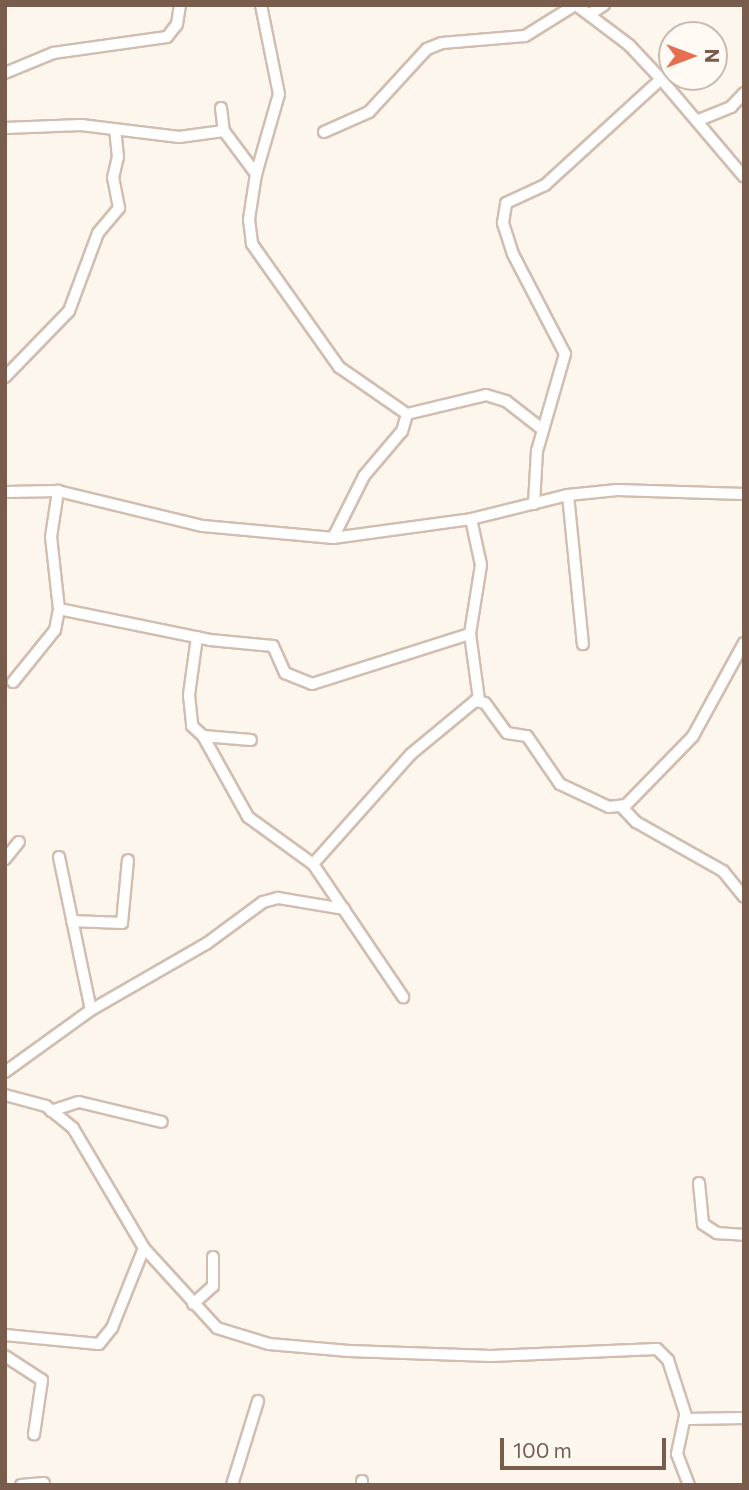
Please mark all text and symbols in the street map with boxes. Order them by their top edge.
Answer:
north arrow [658,21,728,91]
text: N [701,49,724,63]
scale bar [504,1424,670,1468]
text: 100 m [513,1437,572,1462]

